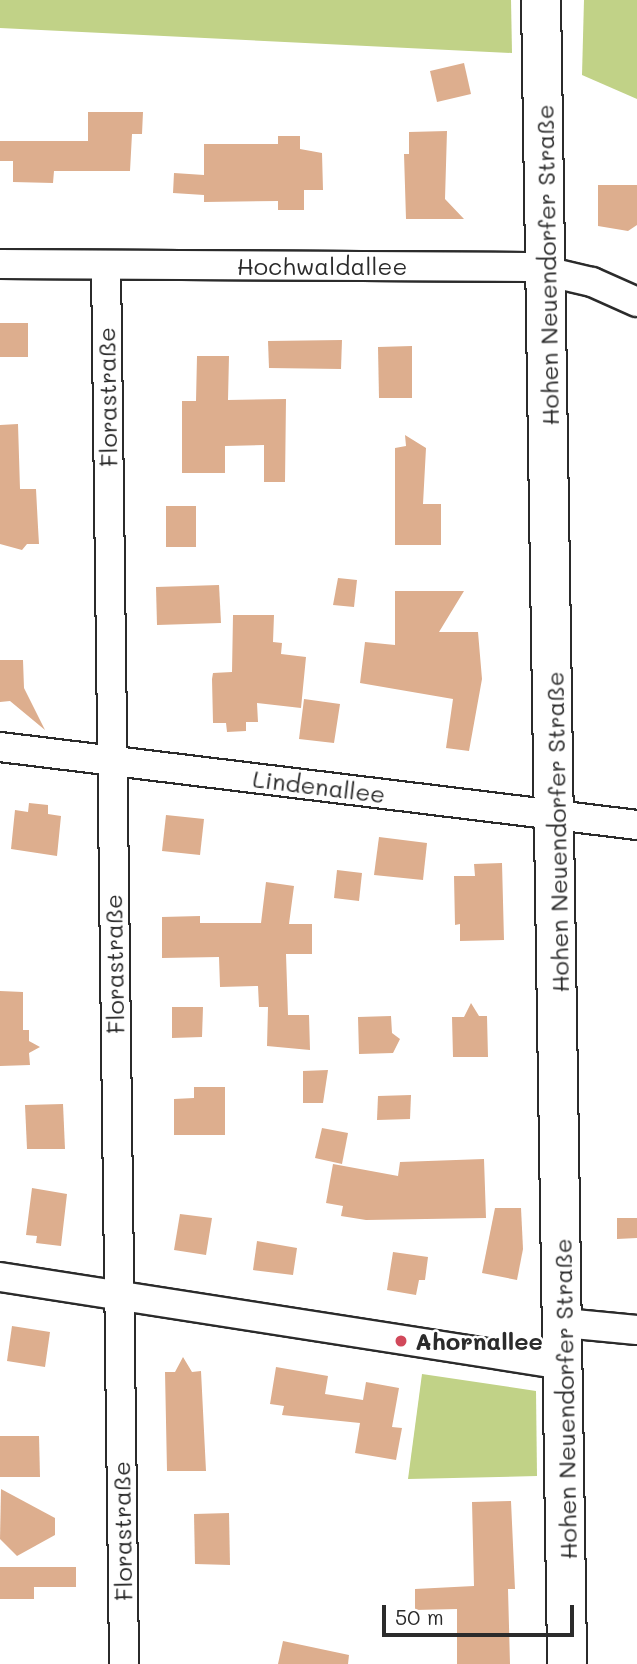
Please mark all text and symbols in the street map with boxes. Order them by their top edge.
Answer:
street label: Hohen Neuendorfer Straße [530,104,564,426]
street label: Hochwaldallee [237,252,407,280]
street label: Florastraße [91,327,123,467]
street label: Hohen Neuendorfer Straße [540,671,574,993]
street label: Lindenallee [251,764,387,808]
street label: Florastraße [98,894,130,1034]
street label: Hohen Neuendorfer Straße [548,1238,582,1560]
place label: Ahornallee [415,1327,543,1355]
marker: Ahornallee [393,1333,409,1349]
street label: Florastraße [106,1461,138,1601]
scale bar [385,1590,578,1634]
text: 50 m [395,1603,444,1630]

